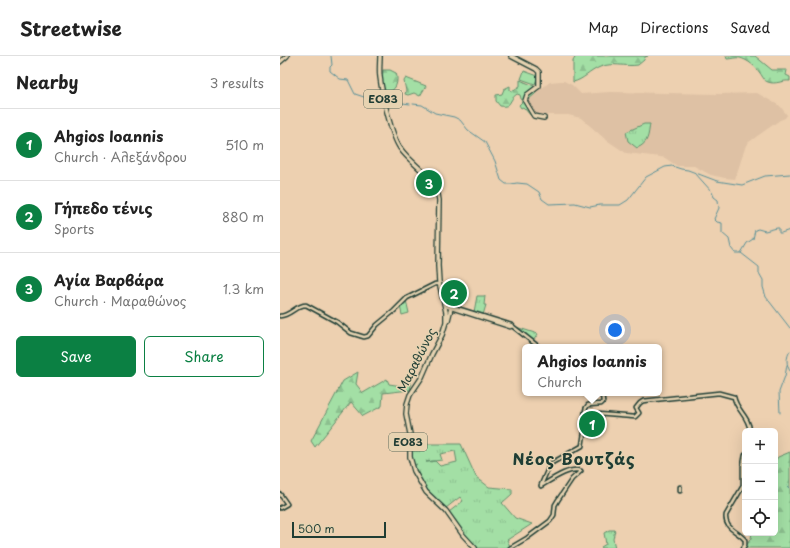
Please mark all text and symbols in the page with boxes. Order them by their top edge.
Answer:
text: Streetwise [20,14,122,42]
text: Map [588,17,618,38]
text: Directions [640,17,708,38]
text: Saved [730,17,770,38]
text: Nearby [16,69,78,95]
text: 3 results [210,73,264,92]
road number: ΕΟ83 [364,90,402,108]
text: Ahgios Ioannis [54,124,163,147]
text: 1 [26,135,32,154]
text: 510 m [225,135,264,154]
text: Church · Αλεξάνδρου [54,147,187,166]
pin: 3 [416,168,442,198]
text: Γήπεδο τένις [54,196,153,219]
text: 2 [24,207,34,226]
text: 880 m [222,207,264,226]
text: Sports [54,219,94,238]
text: Αγία Βαρβάρα [54,268,164,291]
pin: 2 [441,278,467,308]
text: 3 [25,279,33,298]
text: 1.3 km [223,279,264,298]
text: Church · Μαραθώνος [54,291,186,310]
your location [605,320,625,340]
street label: Μαραθώνος [392,324,440,395]
button: Save [16,336,136,377]
button: Share [144,336,264,377]
popup [522,344,662,396]
text: Ahgios Ioannis [537,349,647,372]
text: Church [537,372,582,391]
pin: 1 [579,409,605,439]
map controls [742,428,778,536]
button: + [742,428,778,464]
road number: ΕΟ83 [389,433,427,451]
district label: Νέος Βουτζάς [512,446,636,470]
button: − [742,464,778,500]
button: locate [742,500,778,536]
scale bar [292,520,386,539]
text: 500 m [298,520,335,537]

